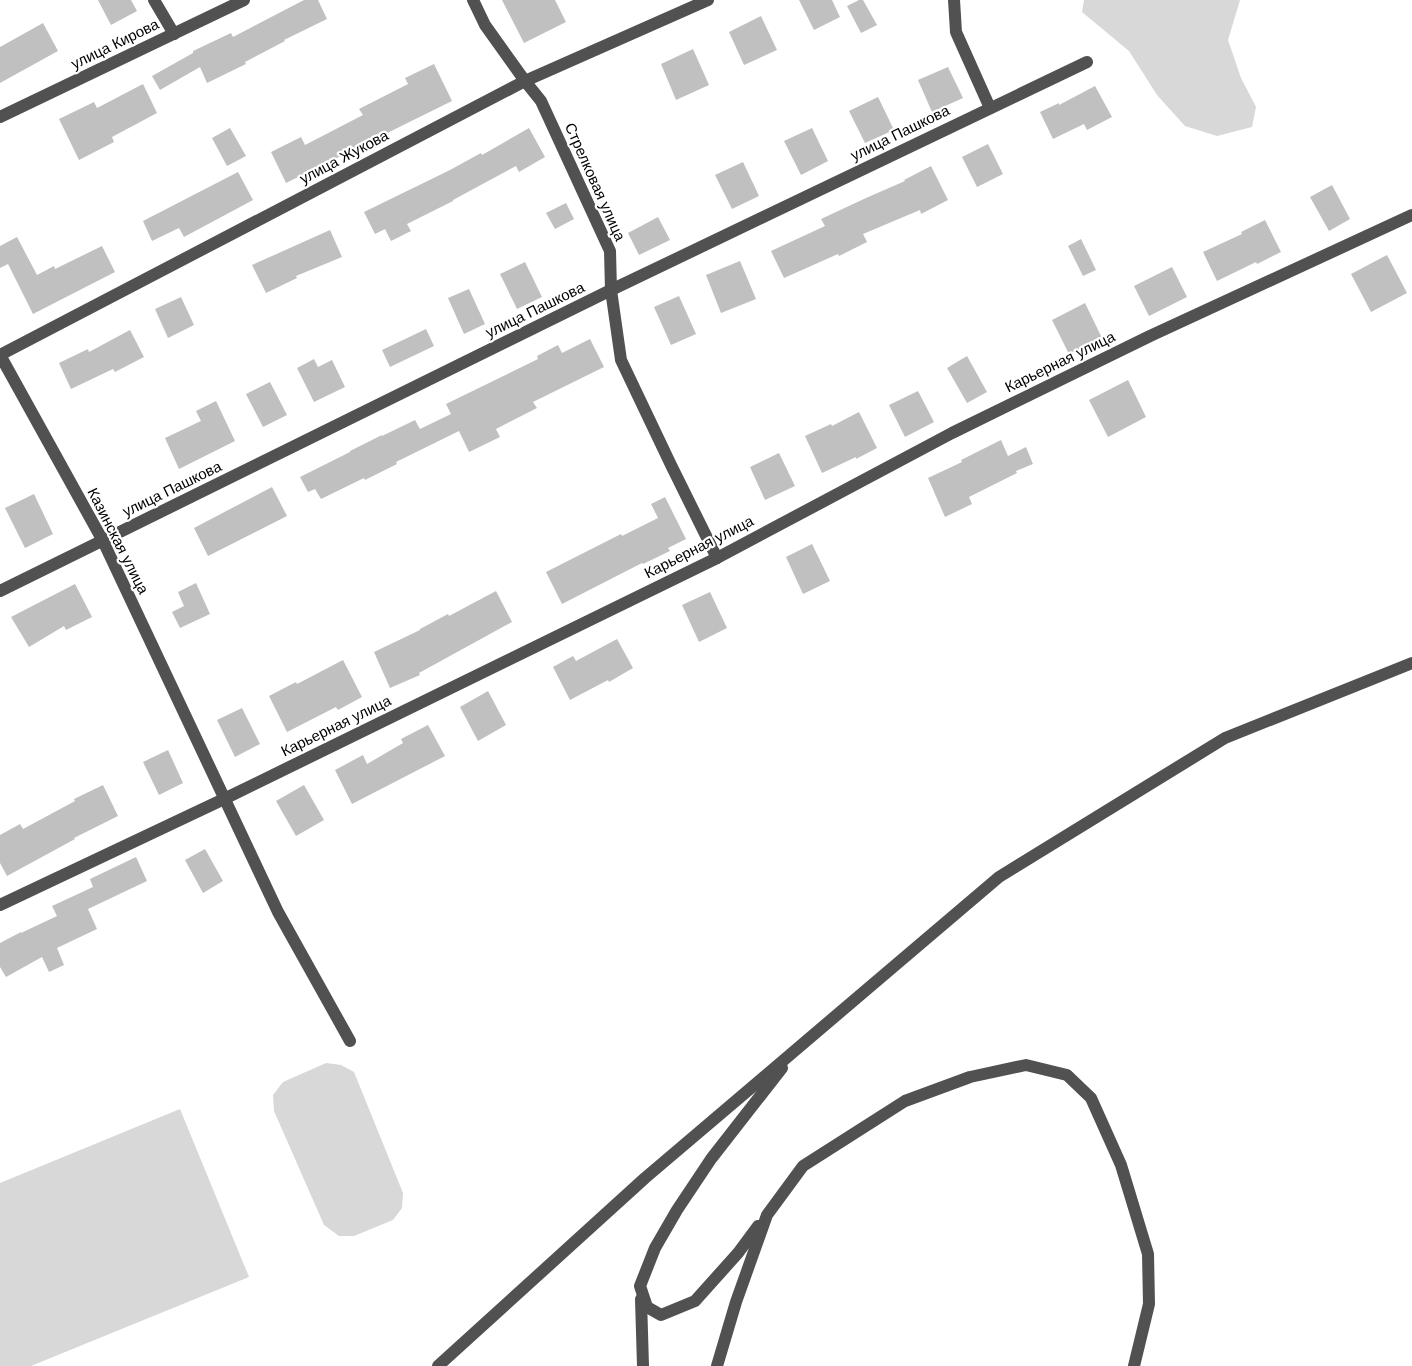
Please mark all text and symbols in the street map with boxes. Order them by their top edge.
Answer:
street label: улица Кирова [68,15,162,72]
street label: улица Пашкова [848,101,953,164]
street label: Стрелковая улица [562,120,629,244]
street label: улица Жукова [297,126,392,187]
street label: улица Пашкова [483,278,588,341]
street label: Карьерная улица [1002,327,1118,396]
street label: улица Пашкова [120,457,225,520]
street label: Казинская улица [84,485,153,597]
street label: Карьерная улица [641,511,757,581]
street label: Карьерная улица [278,691,394,760]

